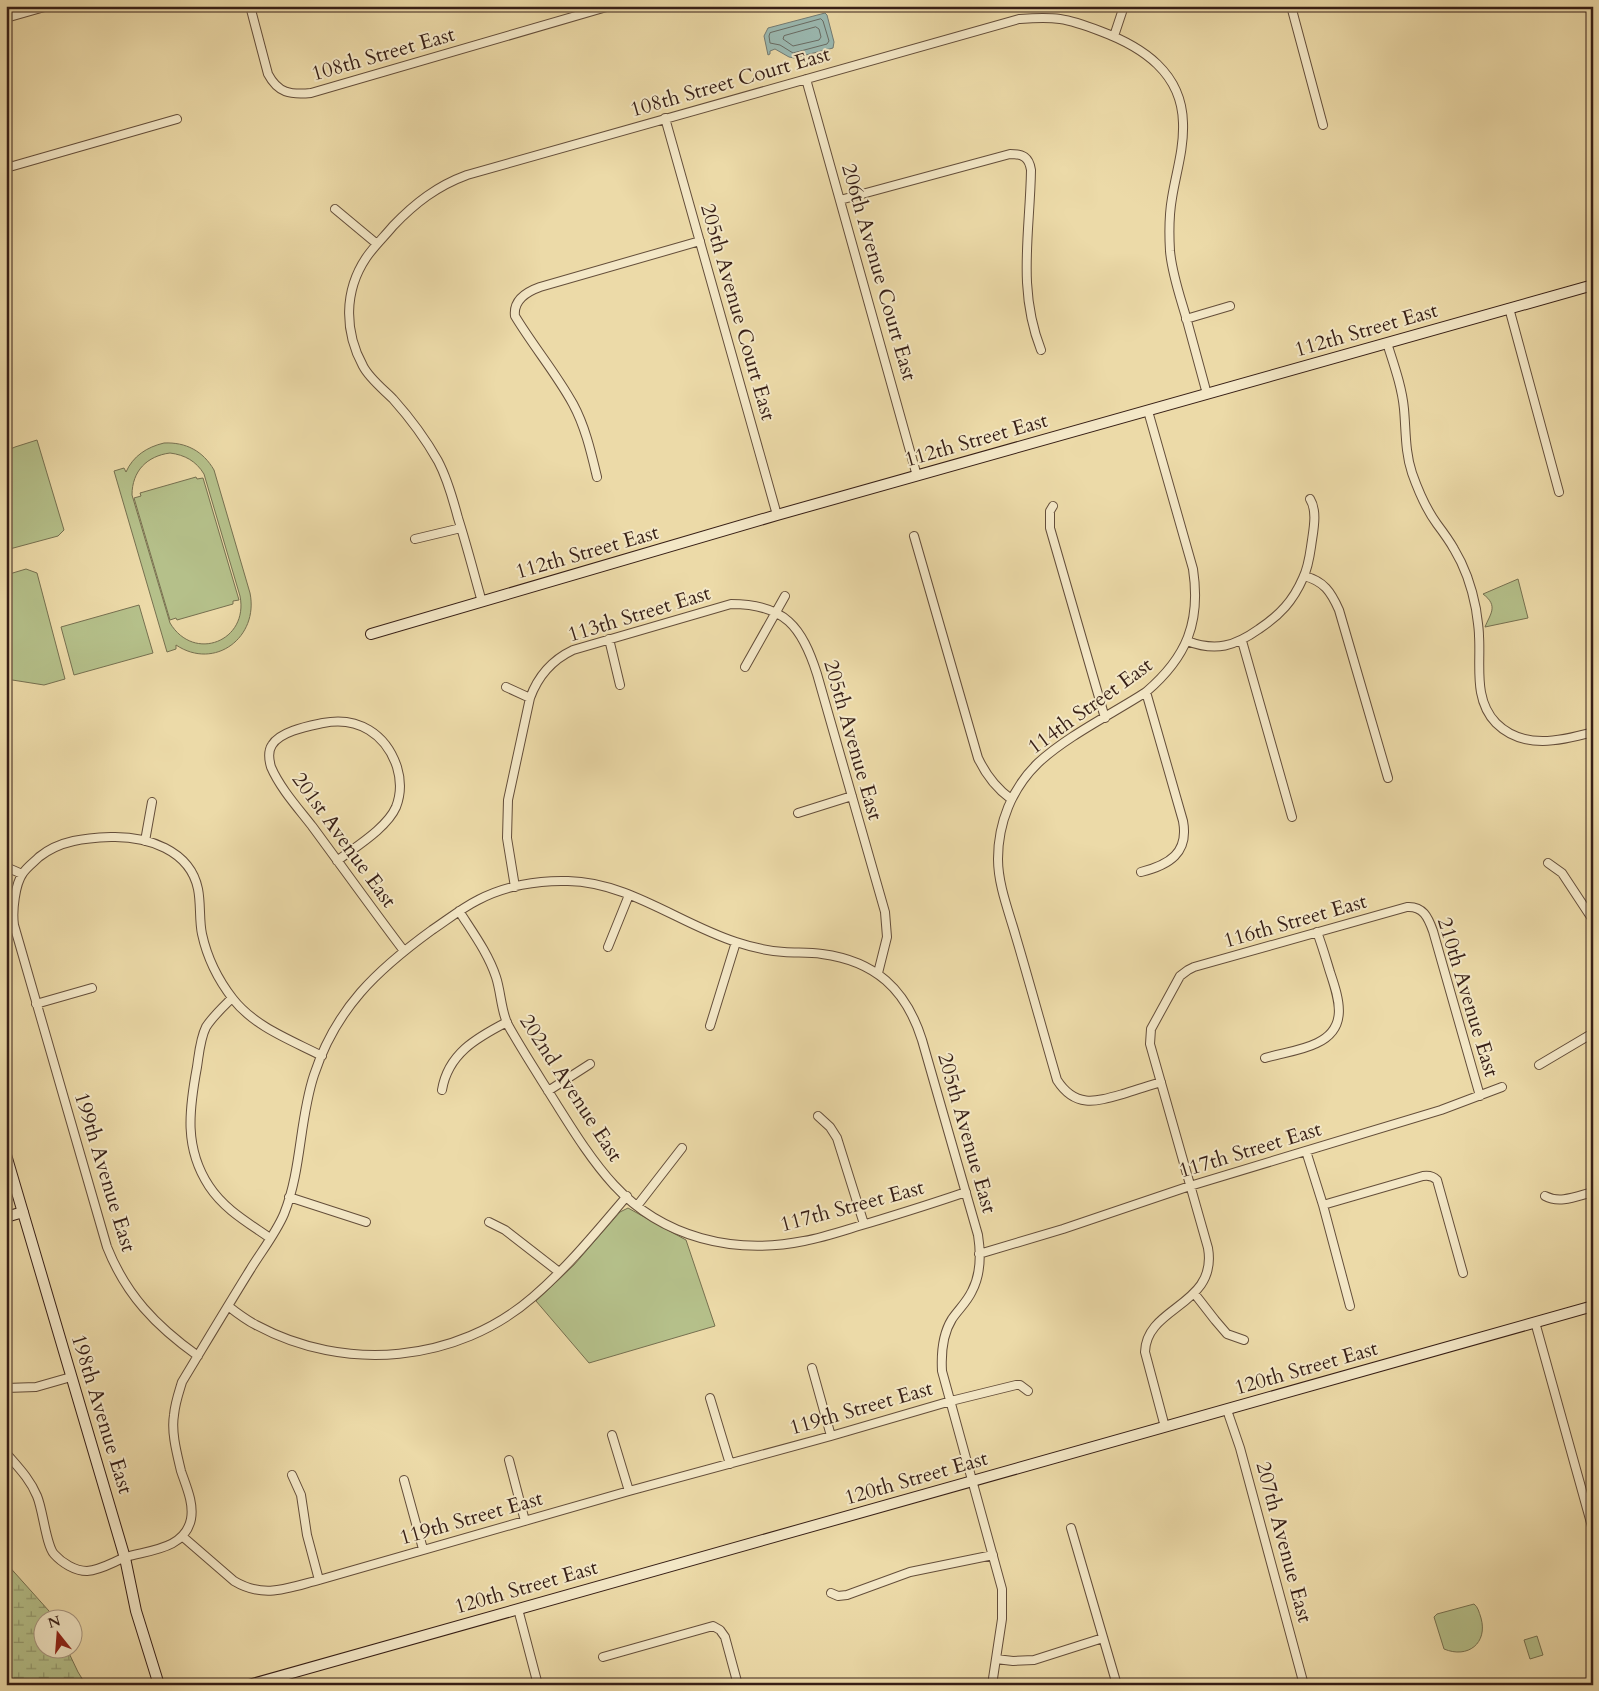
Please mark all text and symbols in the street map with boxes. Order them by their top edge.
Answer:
street label: 108th Street East [308,20,458,88]
street label: 108th Street Court East [627,39,834,124]
street label: 206th Avenue Court East [834,160,924,384]
street label: 205th Avenue Court East [693,200,783,424]
street label: 112th Street East [1291,296,1441,364]
street label: 112th Street East [901,406,1051,474]
street label: 112th Street East [512,518,662,586]
street label: 113th Street East [564,578,714,649]
street label: 114th Street East [1022,651,1159,761]
street label: 205th Avenue East [816,656,890,824]
street label: 201st Avenue East [285,766,403,914]
street label: 116th Street East [1220,887,1370,955]
street label: 210th Avenue East [1430,914,1506,1081]
street label: 202nd Avenue East [512,1009,630,1168]
street label: 205th Avenue East [930,1049,1004,1217]
street label: 199th Avenue East [67,1089,143,1256]
street label: 117th Street East [1175,1114,1325,1185]
street label: 117th Street East [777,1173,928,1239]
street label: 198th Avenue East [64,1331,140,1498]
street label: 120th Street East [1231,1334,1381,1402]
street label: 119th Street East [786,1374,936,1442]
street label: 120th Street East [841,1444,991,1512]
street label: 207th Avenue East [1249,1458,1320,1626]
street label: 119th Street East [396,1484,546,1552]
street label: 120th Street East [451,1553,601,1621]
north arrow [32,1608,82,1658]
text: N [46,1611,63,1633]

